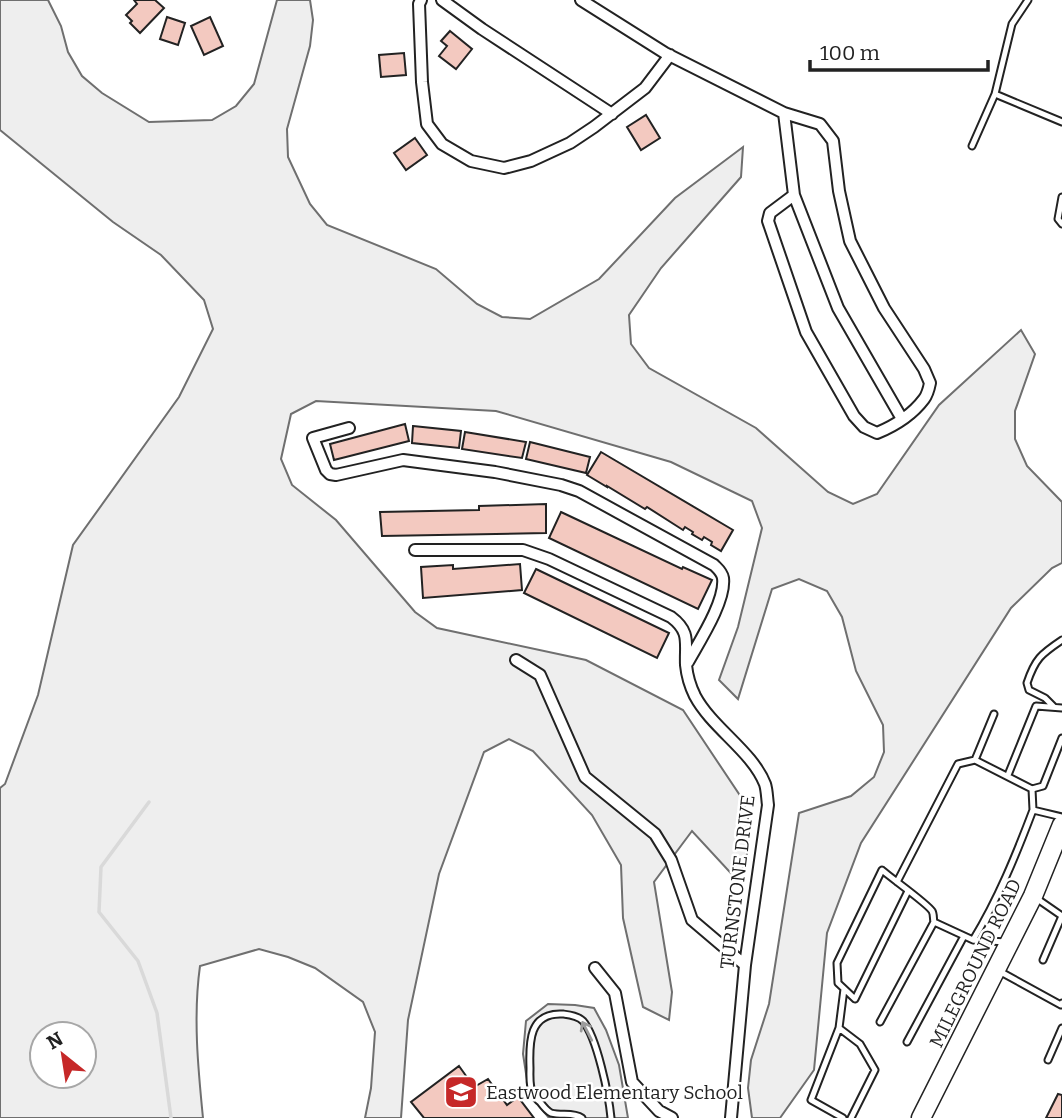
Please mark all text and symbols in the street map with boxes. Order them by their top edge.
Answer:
scale bar [810,28,988,72]
text: 100 m [820,40,880,66]
street label: TURNSTONE DRIVE [715,794,760,970]
street label: MILEGROUND ROAD [925,875,1026,1051]
north arrow [28,1020,98,1090]
one-way arrow [580,1021,594,1041]
text: N [43,1027,67,1054]
school or university icon: Eastwood Elementary School [442,1073,480,1111]
place label: Eastwood Elementary School [486,1081,743,1104]

